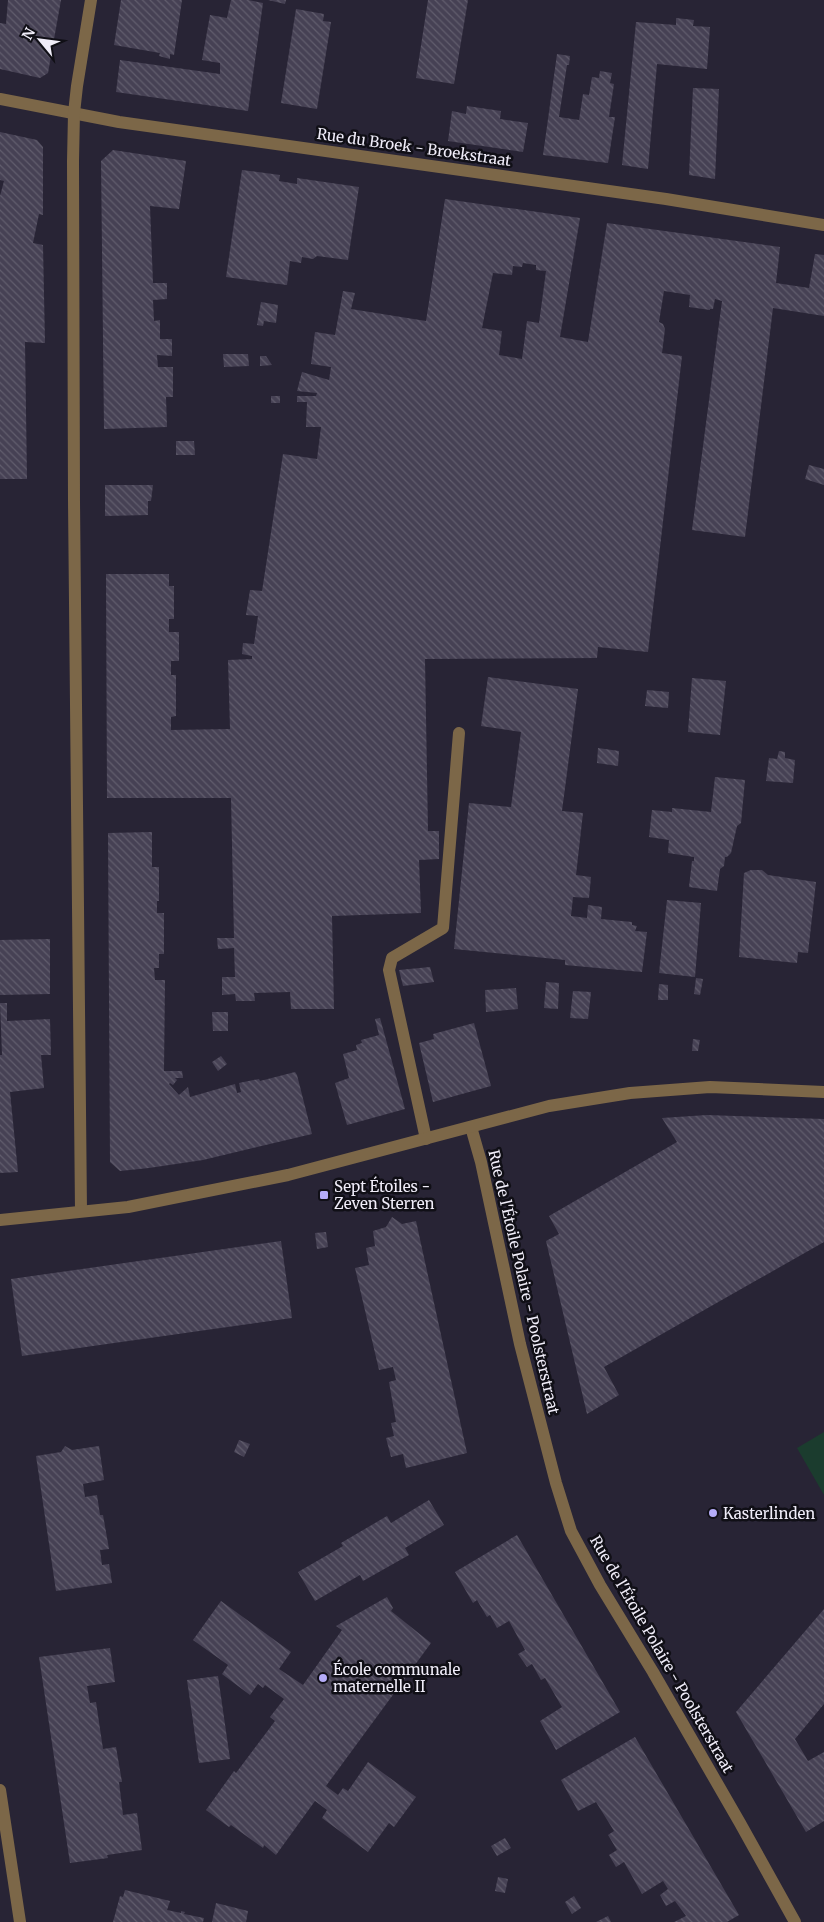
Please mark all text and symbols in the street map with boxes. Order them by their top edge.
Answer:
north arrow [15,15,65,65]
text: N [18,24,39,43]
street label: Rue du Broek - Broekstraat [316,124,513,170]
street label: Rue de l'Étoile Polaire - Poolsterstraat [484,1148,565,1416]
place label: Sept Étoiles - Zeven Sterren [334,1176,435,1213]
marker: Sept Étoiles - Zeven Sterren [318,1189,330,1201]
place label: Kasterlinden [723,1504,815,1523]
marker: Kasterlinden [707,1507,719,1519]
street label: Rue de l'Étoile Polaire - Poolsterstraat [586,1531,739,1776]
place label: École communale maternelle II [333,1659,460,1696]
marker: École communale maternelle II [317,1672,329,1684]

